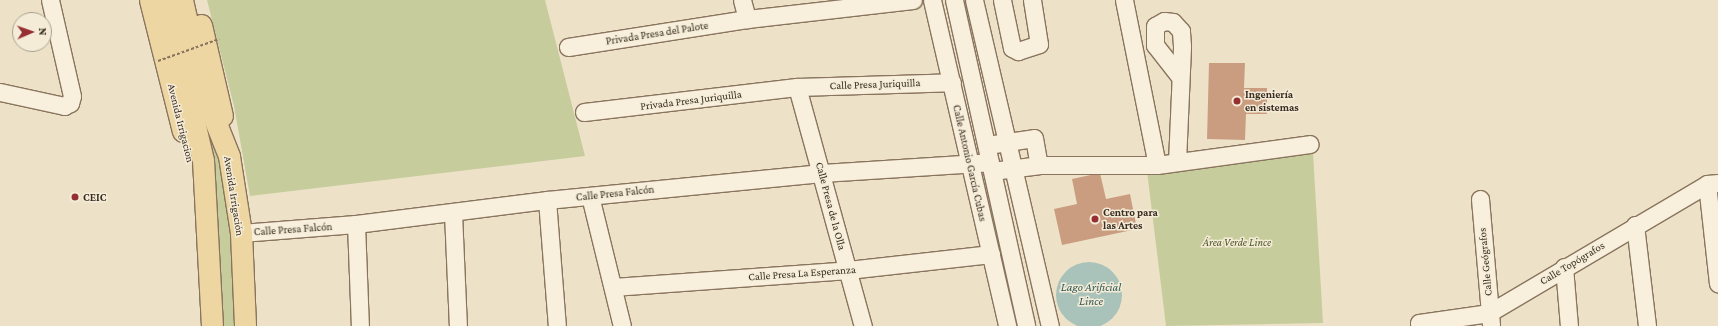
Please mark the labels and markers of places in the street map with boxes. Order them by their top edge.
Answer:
place label: Ingeniería en sistemas [1245,88,1299,114]
marker: Ingeniería en sistemas [1232,96,1242,106]
place label: CEIC [83,190,106,204]
marker: CEIC [70,192,80,202]
place label: Centro para las Artes [1103,206,1158,232]
marker: Centro para las Artes [1090,214,1100,224]

